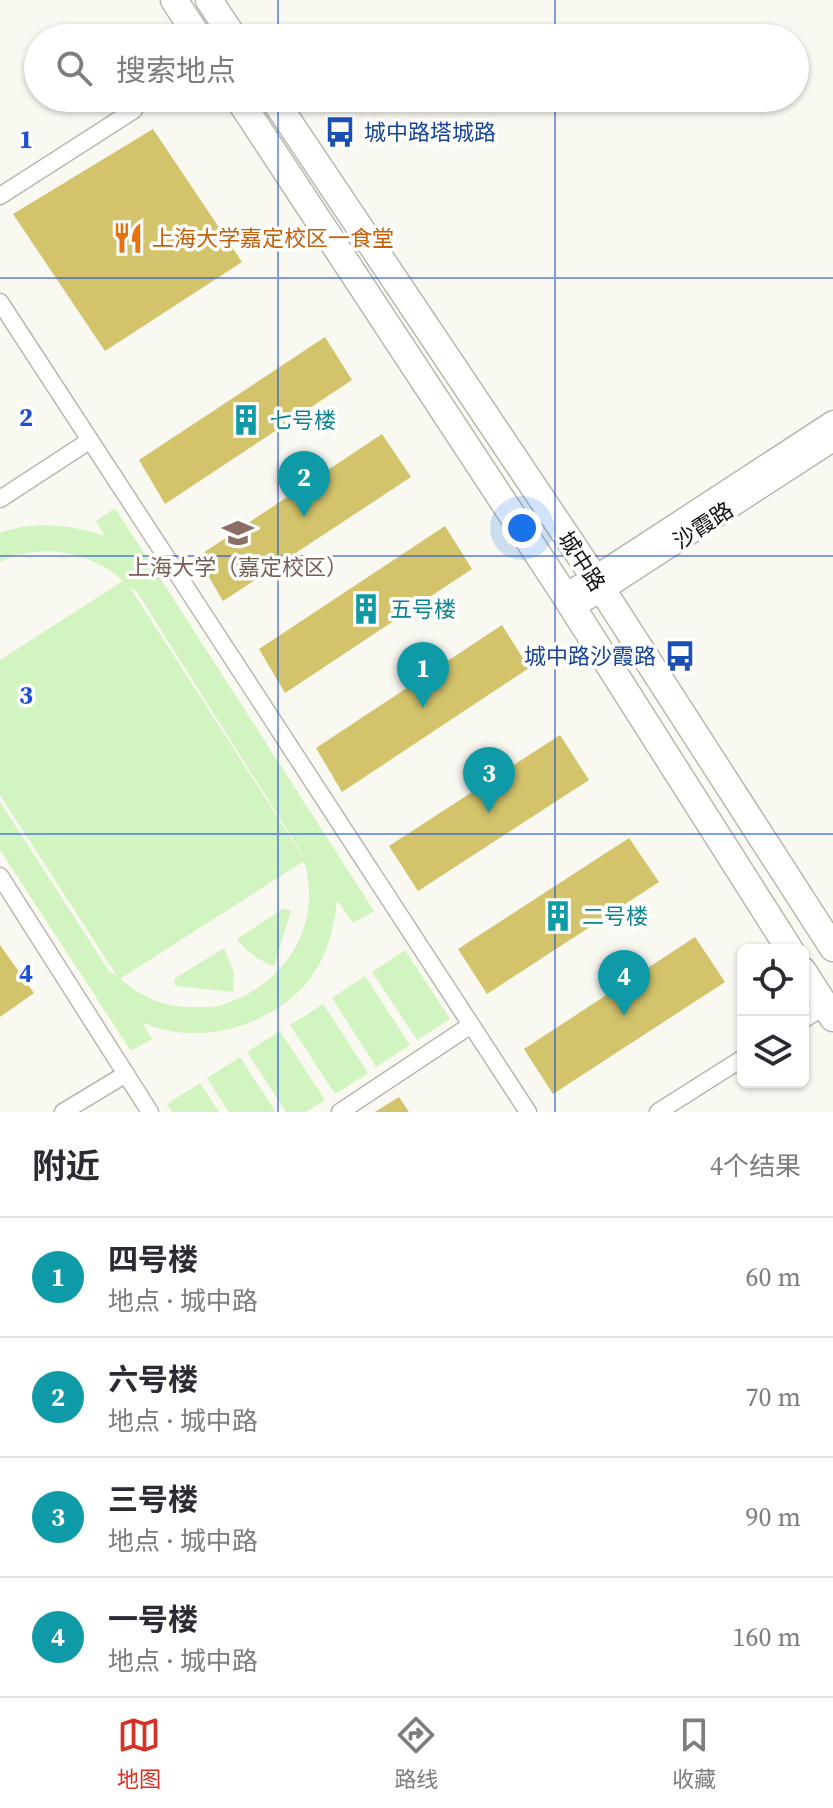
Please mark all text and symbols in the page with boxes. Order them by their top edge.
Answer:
search box [24,24,809,112]
icon: search [52,46,96,90]
text: 搜索地点 [116,50,236,91]
bus stop icon: 城中路塔城路 [323,115,357,149]
place label: 城中路塔城路 [364,117,496,147]
text: 1 [19,121,33,157]
restaurant icon: 上海大学嘉定校区一食堂 [111,221,145,255]
place label: 上海大学嘉定校区一食堂 [152,223,394,253]
text: 2 [19,399,33,435]
building icon: 七号楼 [229,403,263,437]
place label: 七号楼 [270,405,336,435]
pin: 2 [278,451,330,517]
street label: 沙霞路 [667,494,739,556]
your location [502,508,542,548]
school or university icon: 上海大学（嘉定校区） [221,516,255,550]
street label: 城中路 [551,525,613,597]
place label: 上海大学（嘉定校区） [128,552,348,582]
building icon: 五号楼 [349,592,383,626]
place label: 五号楼 [390,594,456,624]
bus stop icon: 城中路沙霞路 [663,639,697,673]
place label: 城中路沙霞路 [524,641,656,671]
pin: 1 [397,642,449,708]
text: 3 [19,677,33,713]
pin: 3 [463,747,515,813]
building icon: 二号楼 [541,899,575,933]
place label: 二号楼 [582,901,648,931]
map controls [737,944,809,1088]
button: locate [737,944,809,1016]
pin: 4 [598,950,650,1016]
text: 4 [19,955,33,991]
button: layers [737,1016,809,1088]
text: 附近 [32,1143,100,1189]
text: 4个结果 [710,1148,801,1184]
text: 四号楼 [108,1239,198,1280]
text: 1 [51,1259,65,1295]
text: 60 m [746,1259,801,1295]
text: 地点 · 城中路 [108,1283,258,1319]
text: 六号楼 [108,1359,198,1400]
text: 2 [51,1379,65,1415]
text: 70 m [746,1379,801,1415]
text: 地点 · 城中路 [108,1403,258,1439]
text: 三号楼 [108,1479,198,1520]
text: 3 [51,1499,65,1535]
text: 90 m [746,1499,801,1535]
text: 地点 · 城中路 [108,1523,258,1559]
text: 一号楼 [108,1599,198,1640]
text: 4 [51,1619,65,1655]
text: 160 m [733,1619,801,1655]
text: 地点 · 城中路 [108,1643,258,1679]
tab: 地图 [117,1713,161,1794]
tab: 路线 [394,1713,438,1794]
tab: 收藏 [672,1713,716,1794]

